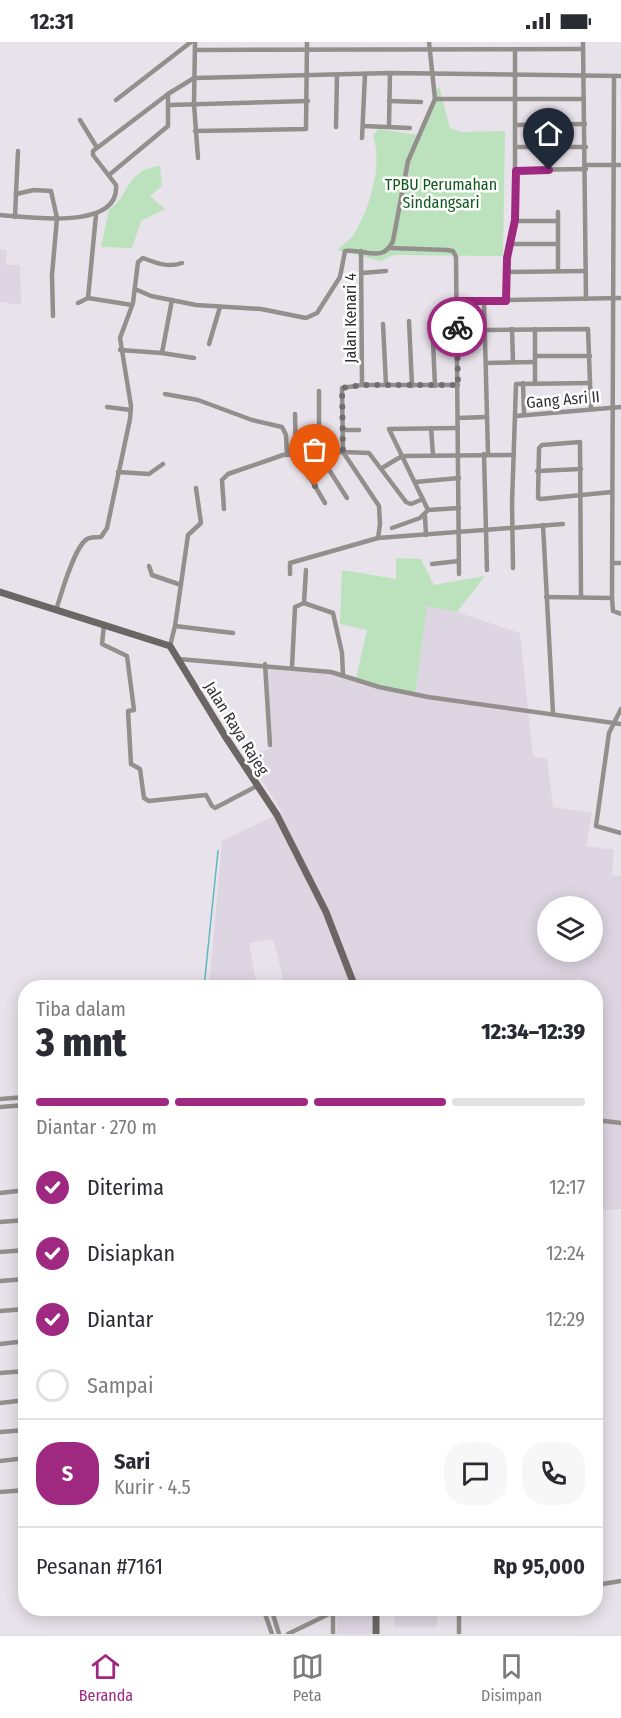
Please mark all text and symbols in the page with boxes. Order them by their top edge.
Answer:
text: 12:31 [30,8,74,35]
pin [523,108,574,170]
icon: home [532,117,565,150]
park label: TPBU Perumahan Sindangsari [385,175,497,212]
street label: Jalan Kenari 4 [341,273,360,363]
courier [427,297,487,357]
icon: bike [441,311,474,344]
street label: Gang Asri II [525,387,601,412]
pin [289,424,340,486]
icon: bag [298,433,331,466]
street label: Jalan Raya Rajeg [200,678,273,779]
map controls [537,896,603,962]
button: layers [537,896,603,962]
text: Tiba dalam [36,997,126,1021]
text: 12:34–12:39 [481,1018,585,1045]
text: 3 mnt [36,1020,127,1066]
text: Diantar · 270 m [36,1115,157,1139]
icon: check [36,1171,69,1204]
text: Diterima [87,1174,164,1201]
text: 12:17 [549,1175,585,1199]
icon: check [36,1237,69,1270]
text: Disiapkan [87,1240,175,1267]
text: 12:24 [546,1241,585,1265]
icon: check [36,1303,69,1336]
text: Diantar [87,1306,153,1333]
text: 12:29 [546,1307,585,1331]
text: Sampai [87,1372,153,1399]
button: chat [444,1442,507,1505]
button: phone [522,1442,585,1505]
text: Sari [114,1448,150,1475]
text: S [62,1460,73,1487]
text: Kurir · 4.5 [114,1475,191,1499]
text: Pesanan #7161 [36,1553,163,1580]
text: Rp 95,000 [493,1553,585,1580]
tab: Beranda [79,1650,133,1705]
tab: Peta [291,1650,324,1705]
tab: Disimpan [481,1650,542,1705]

